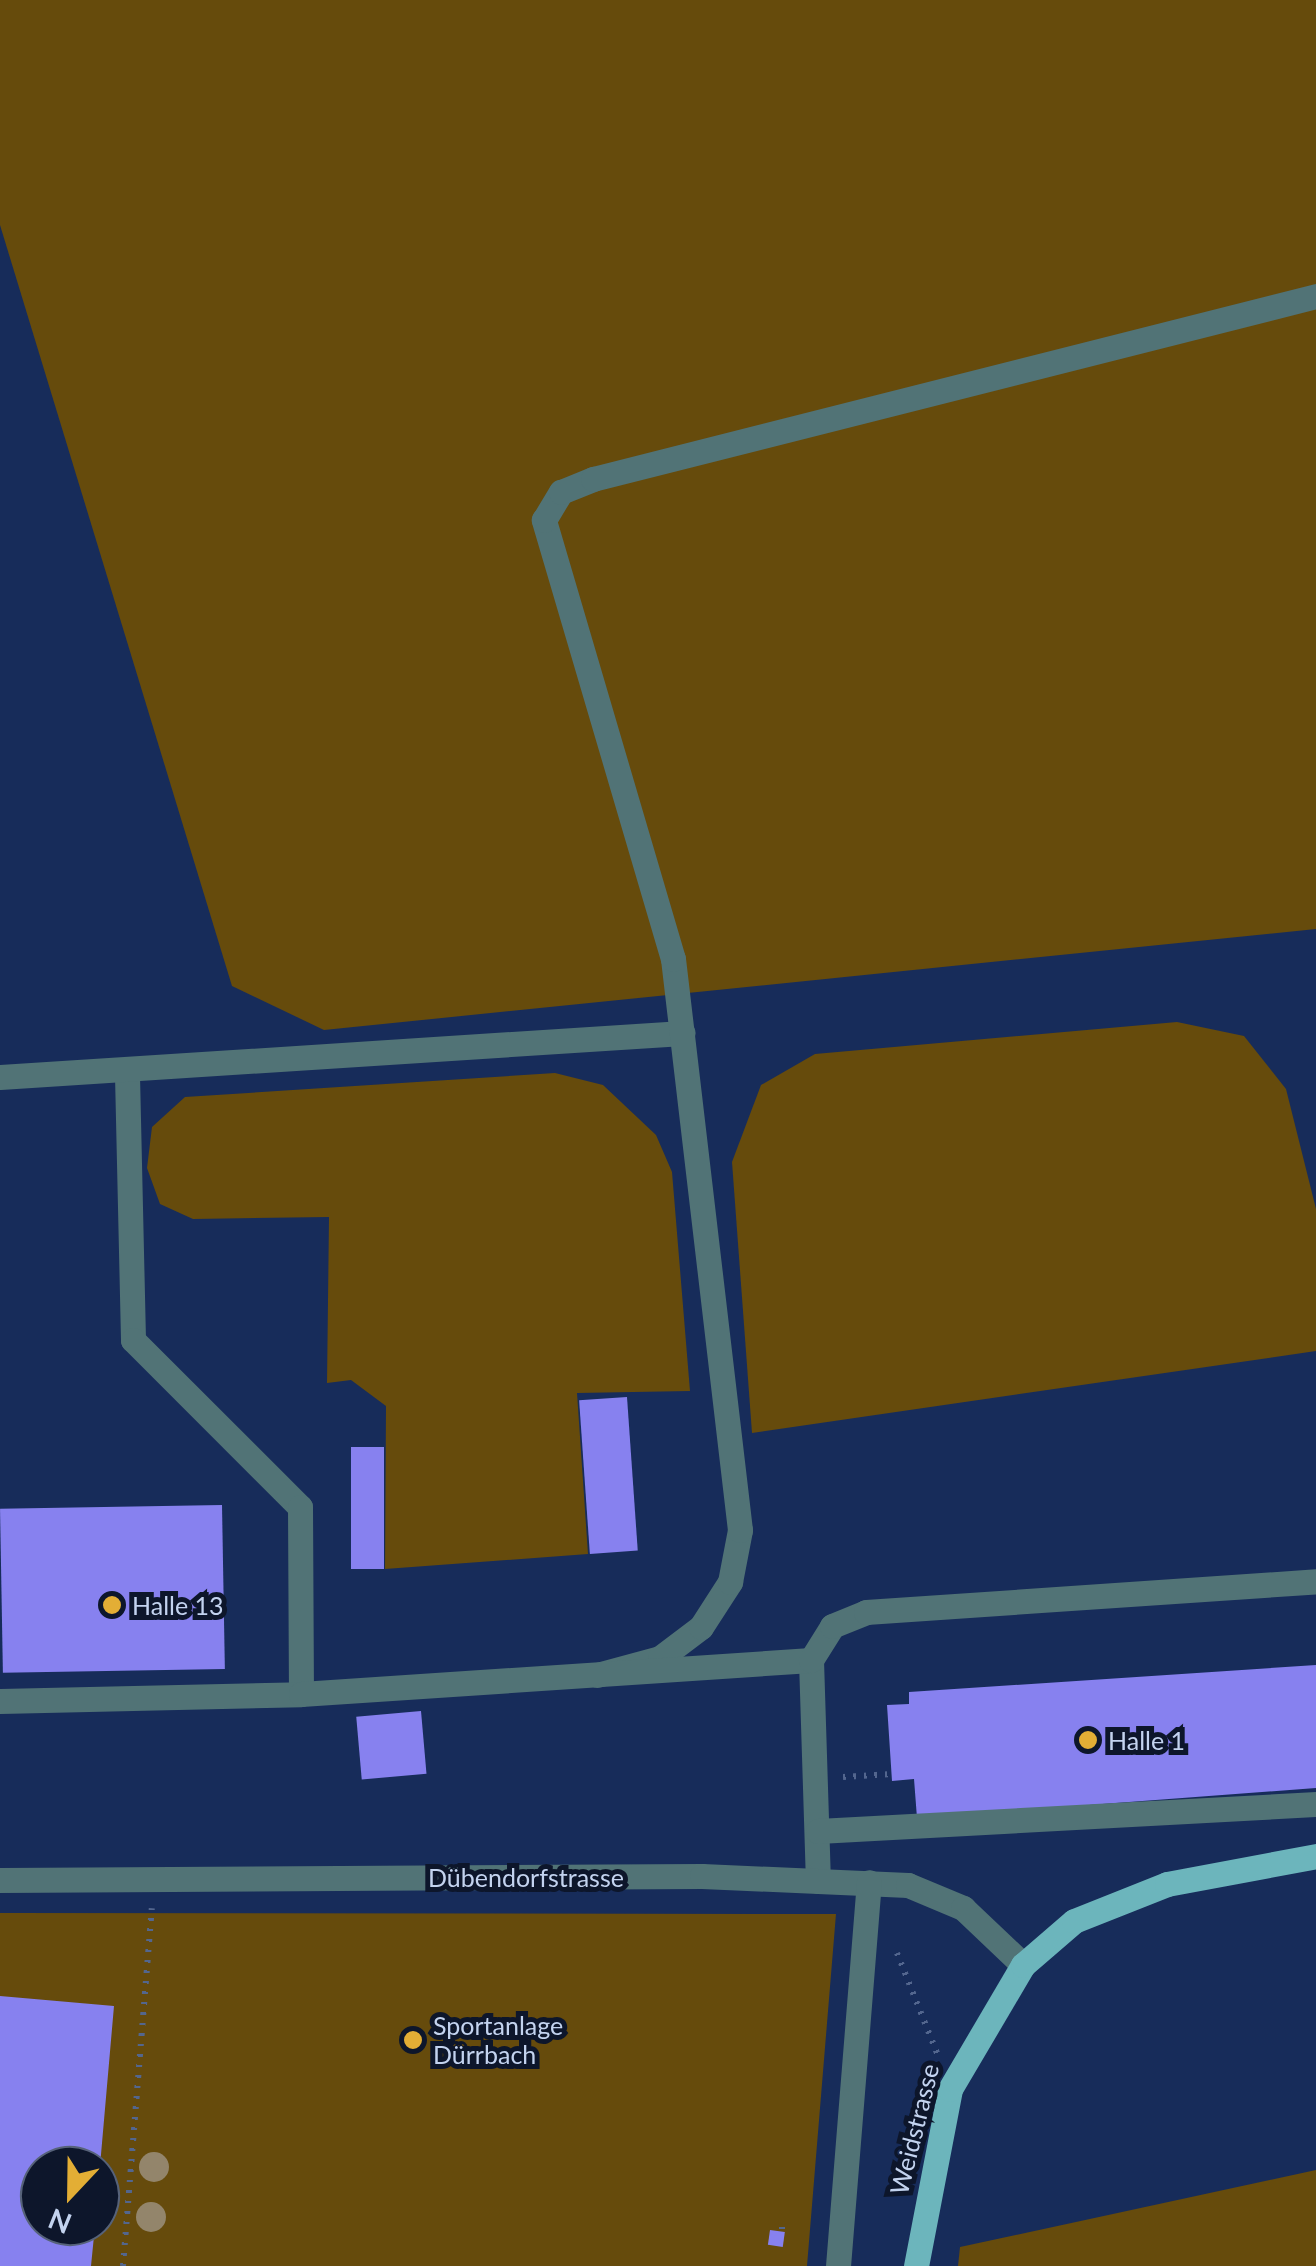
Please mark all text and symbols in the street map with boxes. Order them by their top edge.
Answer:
place label: Halle 13 [132,1590,224,1620]
marker: Halle 13 [101,1594,123,1616]
place label: Halle 1 [1108,1725,1185,1755]
marker: Halle 1 [1077,1729,1099,1751]
street label: Dübendorfstrasse [428,1862,624,1892]
place label: Sportanlage Dürrbach [433,2011,563,2070]
marker: Sportanlage Dürrbach [402,2029,424,2051]
street label: Weidstrasse [883,2061,945,2197]
north arrow [20,2146,120,2246]
text: N [43,2202,76,2242]

